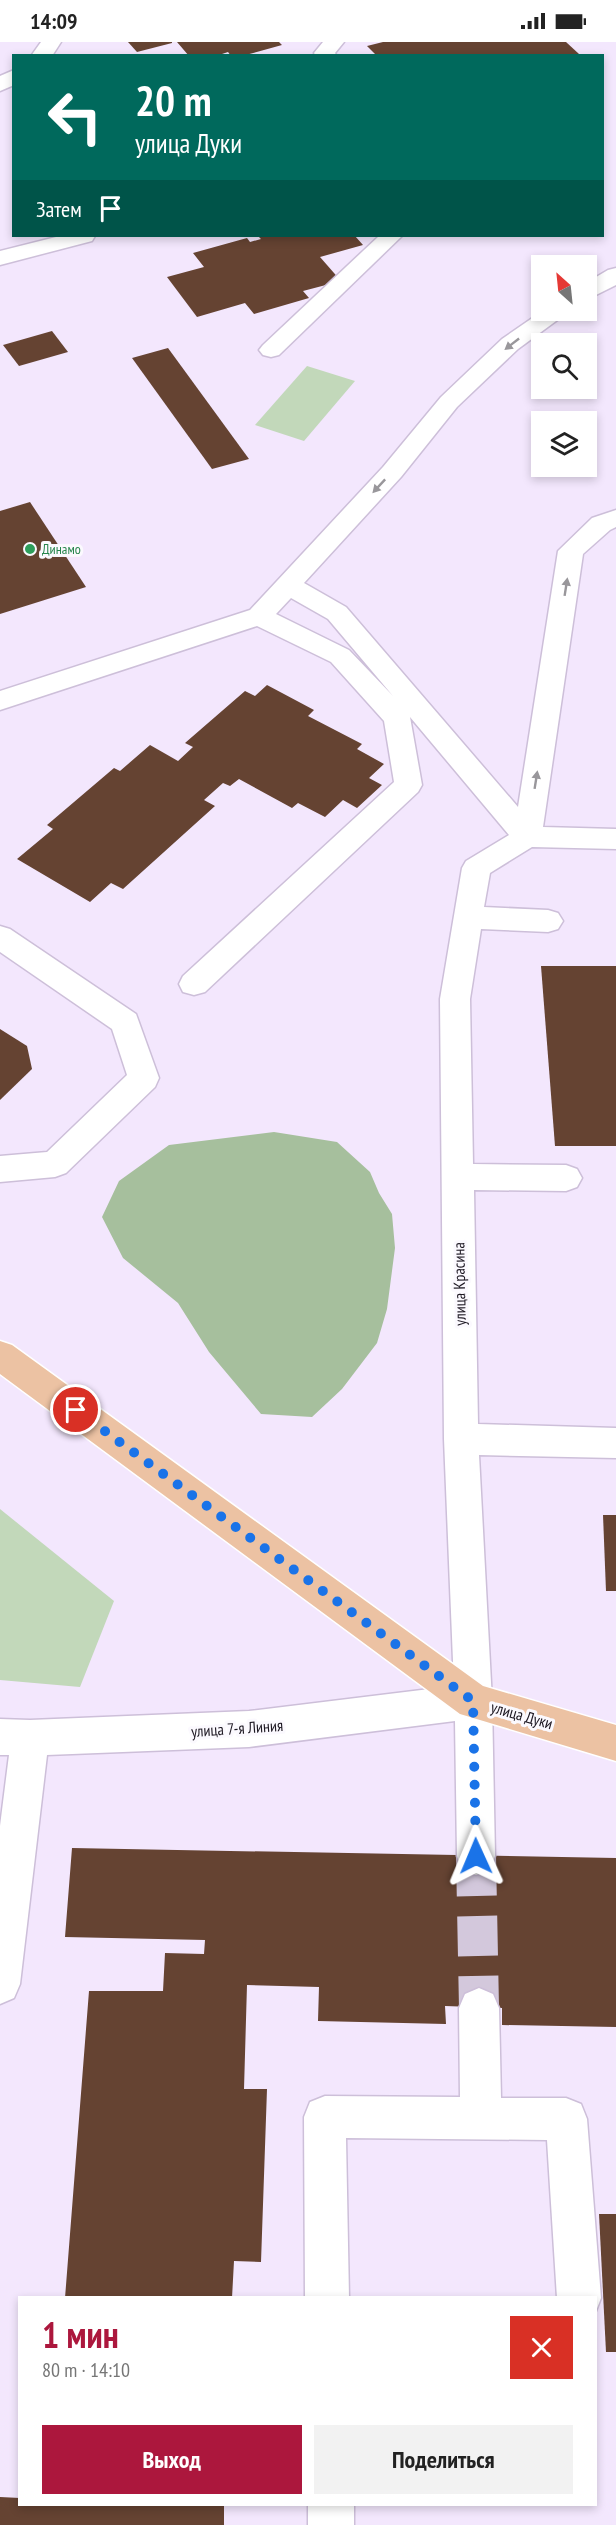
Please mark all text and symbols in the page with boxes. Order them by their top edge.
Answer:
text: 14:09 [30,7,78,35]
text: 20 m [135,73,212,128]
icon: left [36,78,114,156]
text: улица Дуки [135,126,242,160]
icon: arrive [94,192,127,225]
text: Затем [36,195,82,223]
north arrow [531,255,597,321]
map controls [531,255,597,477]
button: search [531,333,597,399]
one-way arrow [504,337,520,350]
button: layers [531,411,597,477]
one-way arrow [372,478,386,493]
place label: Динамо [42,540,81,558]
marker: Динамо [23,542,37,556]
one-way arrow [561,577,570,596]
one-way arrow [532,770,541,789]
street label: улица Красина [448,1242,470,1326]
pin [50,1384,101,1435]
icon: arrive [59,1393,92,1426]
street label: улица Дуки [489,1697,555,1733]
street label: улица 7-я Линия [190,1715,284,1741]
position arrow [444,1824,508,1888]
text: 1 мин [42,2311,119,2358]
button: close [510,2316,573,2379]
text: 80 m · 14:10 [42,2357,130,2383]
button: Выход [42,2425,302,2494]
button: Поделиться [314,2425,573,2494]

